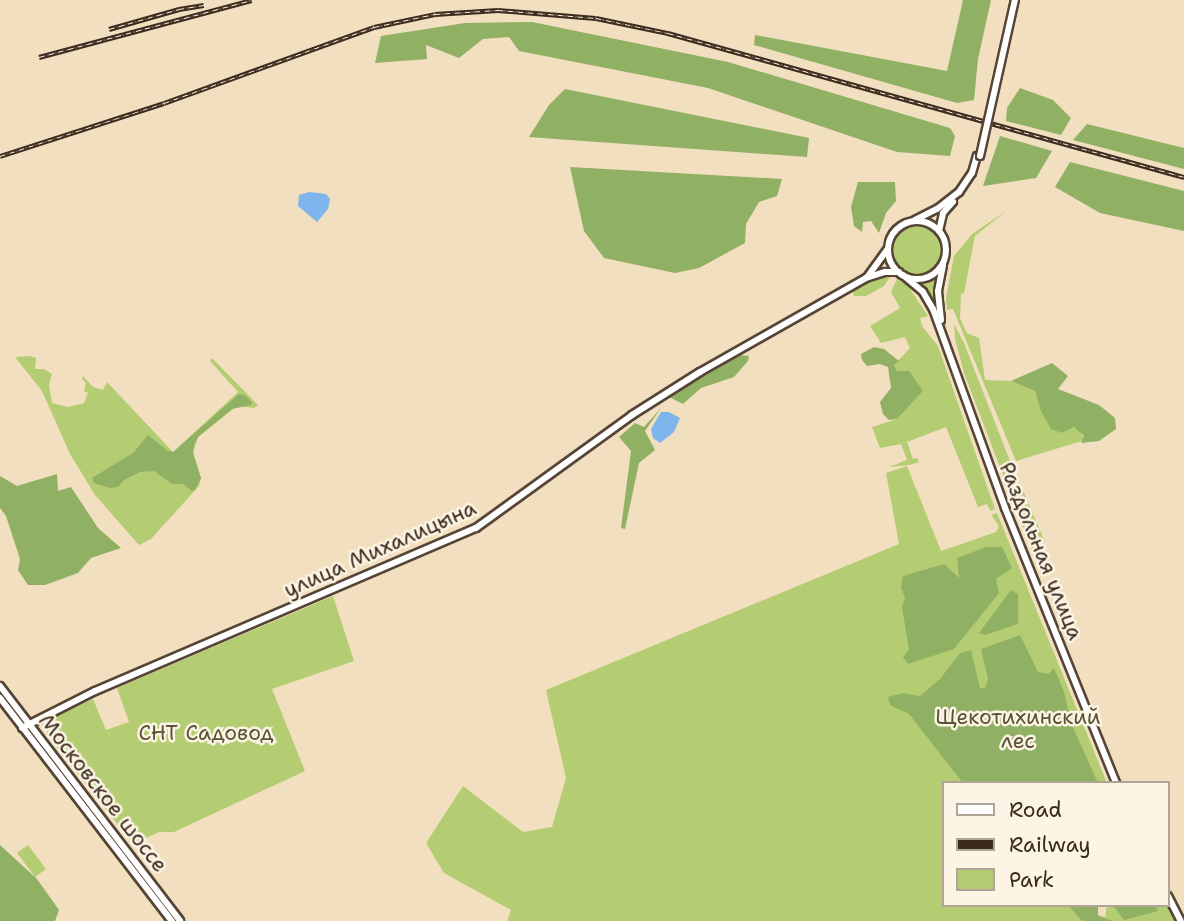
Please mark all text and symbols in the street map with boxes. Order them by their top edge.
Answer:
street label: Раздольная улица [994,459,1088,643]
street label: улица Михалицына [280,495,480,603]
park label: Щекотихинский лес [936,704,1100,754]
street label: Московское шоссе [33,709,173,877]
park label: СНТ Садовод [138,720,274,746]
legend [942,781,1170,907]
text: Road [1009,796,1062,824]
text: Railway [1009,831,1091,859]
text: Park [1009,866,1054,894]

